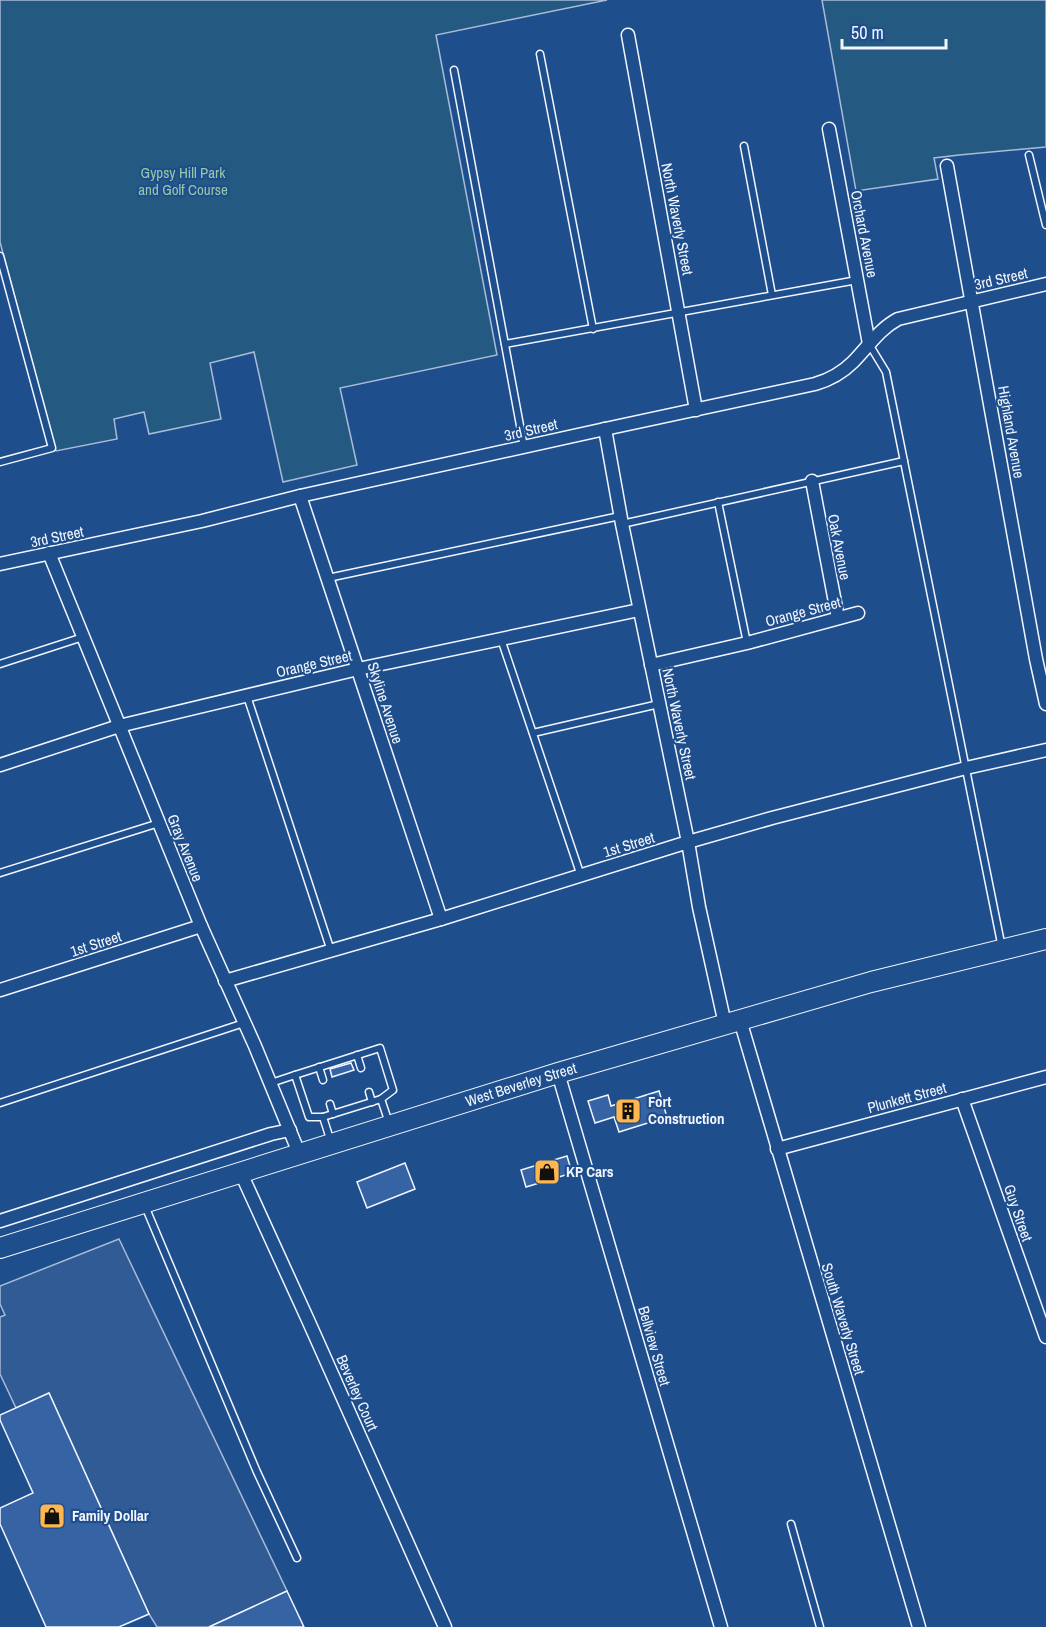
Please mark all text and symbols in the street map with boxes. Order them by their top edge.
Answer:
scale bar [842,12,946,50]
text: 50 m [851,20,884,45]
street label: North Waverly Street [656,161,699,277]
park label: Gypsy Hill Park and Golf Course [138,162,228,200]
street label: Orchard Avenue [846,188,883,280]
street label: 3rd Street [972,262,1030,295]
street label: Highland Avenue [993,384,1030,480]
street label: 3rd Street [502,413,560,446]
street label: Oak Avenue [823,512,856,582]
street label: 3rd Street [28,521,86,552]
street label: Orange Street [763,591,843,632]
street label: Orange Street [274,644,354,682]
street label: Skyline Avenue [362,659,409,746]
street label: North Waverly Street [657,666,702,782]
street label: Gray Avenue [162,811,209,885]
street label: 1st Street [601,827,658,862]
street label: 1st Street [68,925,125,962]
street label: West Beverley Street [463,1057,580,1111]
street label: Plunkett Street [865,1077,949,1118]
place label: Fort Construction [648,1091,725,1129]
building icon: Fort Construction [613,1096,643,1126]
shop icon: KP Cars [532,1157,562,1187]
place label: KP Cars [566,1161,614,1182]
street label: Guy Street [999,1182,1038,1245]
street label: South Waverly Street [817,1260,871,1378]
street label: Bellview Street [633,1304,676,1389]
street label: Beverley Court [331,1351,384,1435]
shop icon: Family Dollar [37,1501,67,1531]
place label: Family Dollar [72,1505,149,1526]

